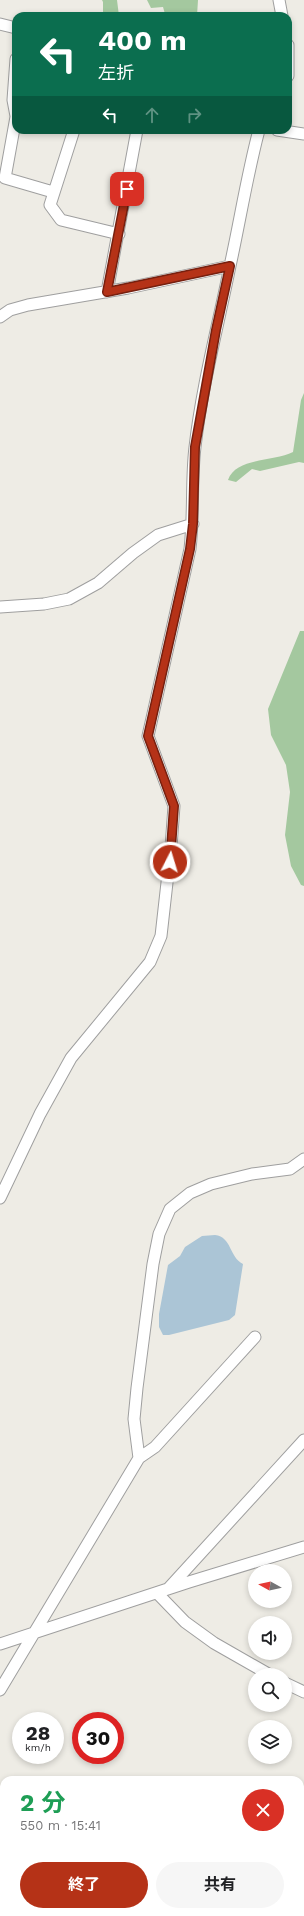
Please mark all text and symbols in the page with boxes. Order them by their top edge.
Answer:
text: 400 m [98,24,187,57]
icon: left [32,28,84,80]
text: 左折 [98,62,134,83]
icon: left [99,104,121,126]
icon: ahead [141,104,163,126]
icon: right [183,104,205,126]
pin [110,172,144,206]
icon: arrive [116,178,138,200]
position arrow [149,841,191,883]
north arrow [248,1564,292,1608]
map controls [248,1564,292,1764]
button: sound [248,1616,292,1660]
button: search [248,1668,292,1712]
speed limit sign: 30 [72,1712,124,1764]
button: layers [248,1720,292,1764]
text: 28 [26,1721,50,1745]
text: km/h [25,1742,51,1753]
text: 2 分 [20,1789,65,1817]
button: close [242,1789,284,1831]
text: 550 m · 15:41 [20,1818,101,1833]
button: 終了 [20,1862,148,1908]
button: 共有 [156,1862,284,1908]

